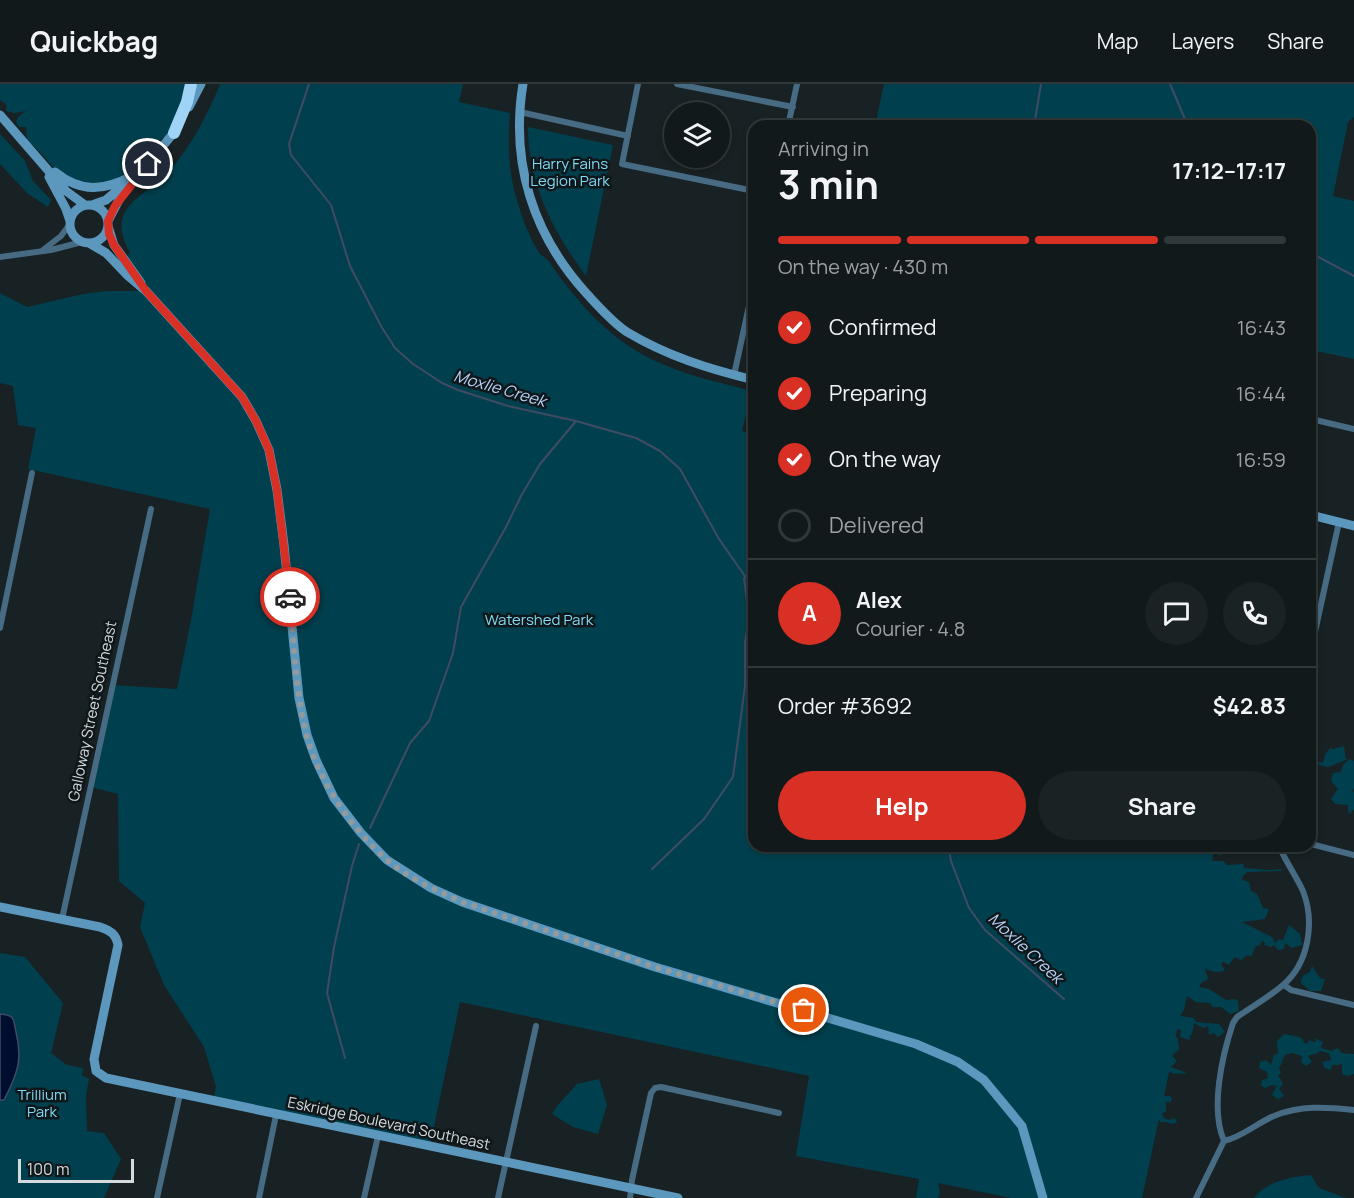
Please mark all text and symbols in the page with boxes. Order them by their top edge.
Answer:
text: Quickbag [30,22,158,60]
text: Map [1097,27,1138,55]
text: Layers [1171,27,1234,55]
text: Share [1267,27,1324,55]
map controls [664,102,730,168]
button: layers [664,102,730,168]
text: Arriving in [778,135,869,162]
pin [122,138,173,189]
icon: home [131,147,164,180]
park label: Harry Fains Legion Park [530,153,610,191]
text: 17:12–17:17 [1172,156,1286,186]
text: 3 min [778,157,879,211]
text: On the way · 430 m [778,253,948,280]
icon: check [778,311,811,344]
text: Confirmed [829,312,937,342]
text: 16:43 [1237,314,1286,341]
water label: Moxlie Creek [451,364,551,412]
icon: check [778,377,811,410]
text: Preparing [829,378,927,408]
text: 16:44 [1236,380,1286,407]
icon: check [778,443,811,476]
text: On the way [829,444,941,474]
text: 16:59 [1236,446,1286,473]
text: Delivered [829,510,924,540]
courier [260,567,320,627]
icon: car [274,581,307,614]
button: chat [1145,582,1208,645]
button: phone [1223,582,1286,645]
text: Alex [856,585,902,615]
text: A [802,598,817,628]
park label: Watershed Park [485,609,594,630]
text: Courier · 4.8 [856,615,965,642]
street label: Galloway Street Southeast [63,619,121,803]
text: Order #3692 [778,691,912,721]
text: $42.83 [1213,691,1286,721]
button: Help [778,771,1026,840]
button: Share [1038,771,1286,840]
water label: Moxlie Creek [984,908,1070,990]
pin [778,984,829,1035]
icon: bag [787,993,820,1026]
park label: Trillium Park [17,1084,67,1122]
street label: Eskridge Boulevard Southeast [286,1091,492,1155]
scale bar [18,1156,134,1184]
text: 100 m [27,1158,70,1180]

